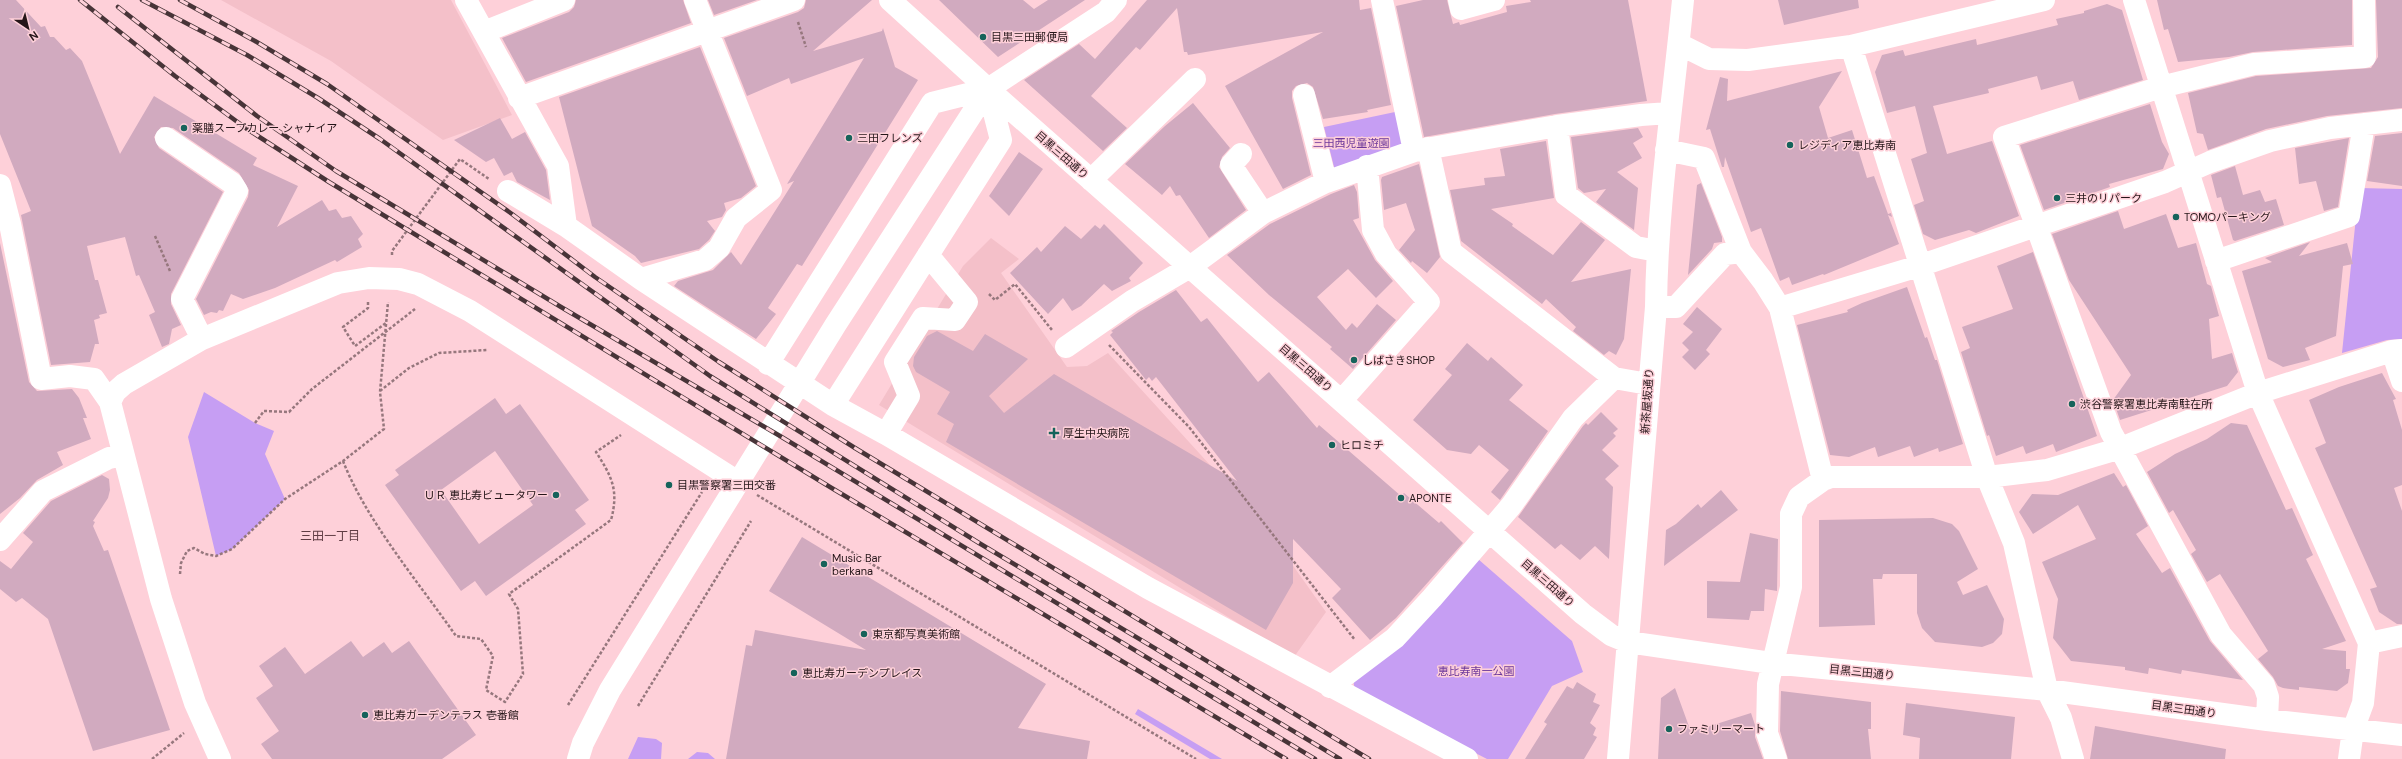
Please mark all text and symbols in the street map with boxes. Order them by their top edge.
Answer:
north arrow [8,8,48,48]
text: N [26,28,41,44]
place label: 目黒三田郵便局 [991,30,1068,44]
marker: 目黒三田郵便局 [978,32,988,42]
place label: 薬膳スープカレー シャナイア [192,121,337,135]
marker: 薬膳スープカレー シャナイア [179,123,189,133]
street label: 目黒三田通り [1033,128,1091,182]
place label: 三田フレンズ [857,131,923,145]
marker: 三田フレンズ [844,133,854,143]
park label: 三田西児童遊園 [1313,136,1390,150]
place label: レジディア恵比寿南 [1798,138,1896,152]
marker: レジディア恵比寿南 [1785,140,1795,150]
place label: 三井のリパーク [2065,191,2142,205]
marker: 三井のリパーク [2052,193,2062,203]
place label: TOMOパーキング [2184,210,2271,224]
marker: TOMOパーキング [2171,212,2181,222]
street label: 目黒三田通り [1277,341,1335,395]
place label: しばさきSHOP [1362,353,1435,367]
marker: しばさきSHOP [1349,355,1359,365]
street label: 新茶屋坂通り [1638,368,1656,434]
place label: 渋谷警察署恵比寿南駐在所 [2080,397,2213,411]
marker: 渋谷警察署恵比寿南駐在所 [2067,399,2077,409]
place label: 厚生中央病院 [1063,426,1129,440]
marker: 厚生中央病院 [1048,427,1060,439]
place label: ヒロミチ [1340,438,1384,452]
marker: ヒロミチ [1327,440,1337,450]
place label: 目黒警察署三田交番 [677,478,776,492]
marker: 目黒警察署三田交番 [664,480,674,490]
place label: ＵＲ 恵比寿ビュータワー [424,488,548,502]
marker: ＵＲ 恵比寿ビュータワー [551,490,561,500]
place label: APONTE [1409,491,1451,505]
marker: APONTE [1396,493,1406,503]
district label: 三田一丁目 [300,528,360,544]
place label: Music Bar berkana [832,551,882,578]
street label: 目黒三田通り [1519,556,1577,610]
marker: Music Bar berkana [819,559,829,569]
place label: 東京都写真美術館 [872,627,960,641]
marker: 東京都写真美術館 [859,629,869,639]
street label: 目黒三田通り [1828,662,1896,682]
park label: 恵比寿南一公園 [1438,664,1515,678]
place label: 恵比寿ガーデンプレイス [802,666,922,680]
marker: 恵比寿ガーデンプレイス [789,668,799,678]
street label: 目黒三田通り [2150,697,2218,721]
place label: 恵比寿ガーデンテラス 壱番館 [373,708,519,722]
marker: 恵比寿ガーデンテラス 壱番館 [360,710,370,720]
place label: ファミリーマート [1677,722,1765,736]
marker: ファミリーマート [1664,724,1674,734]

